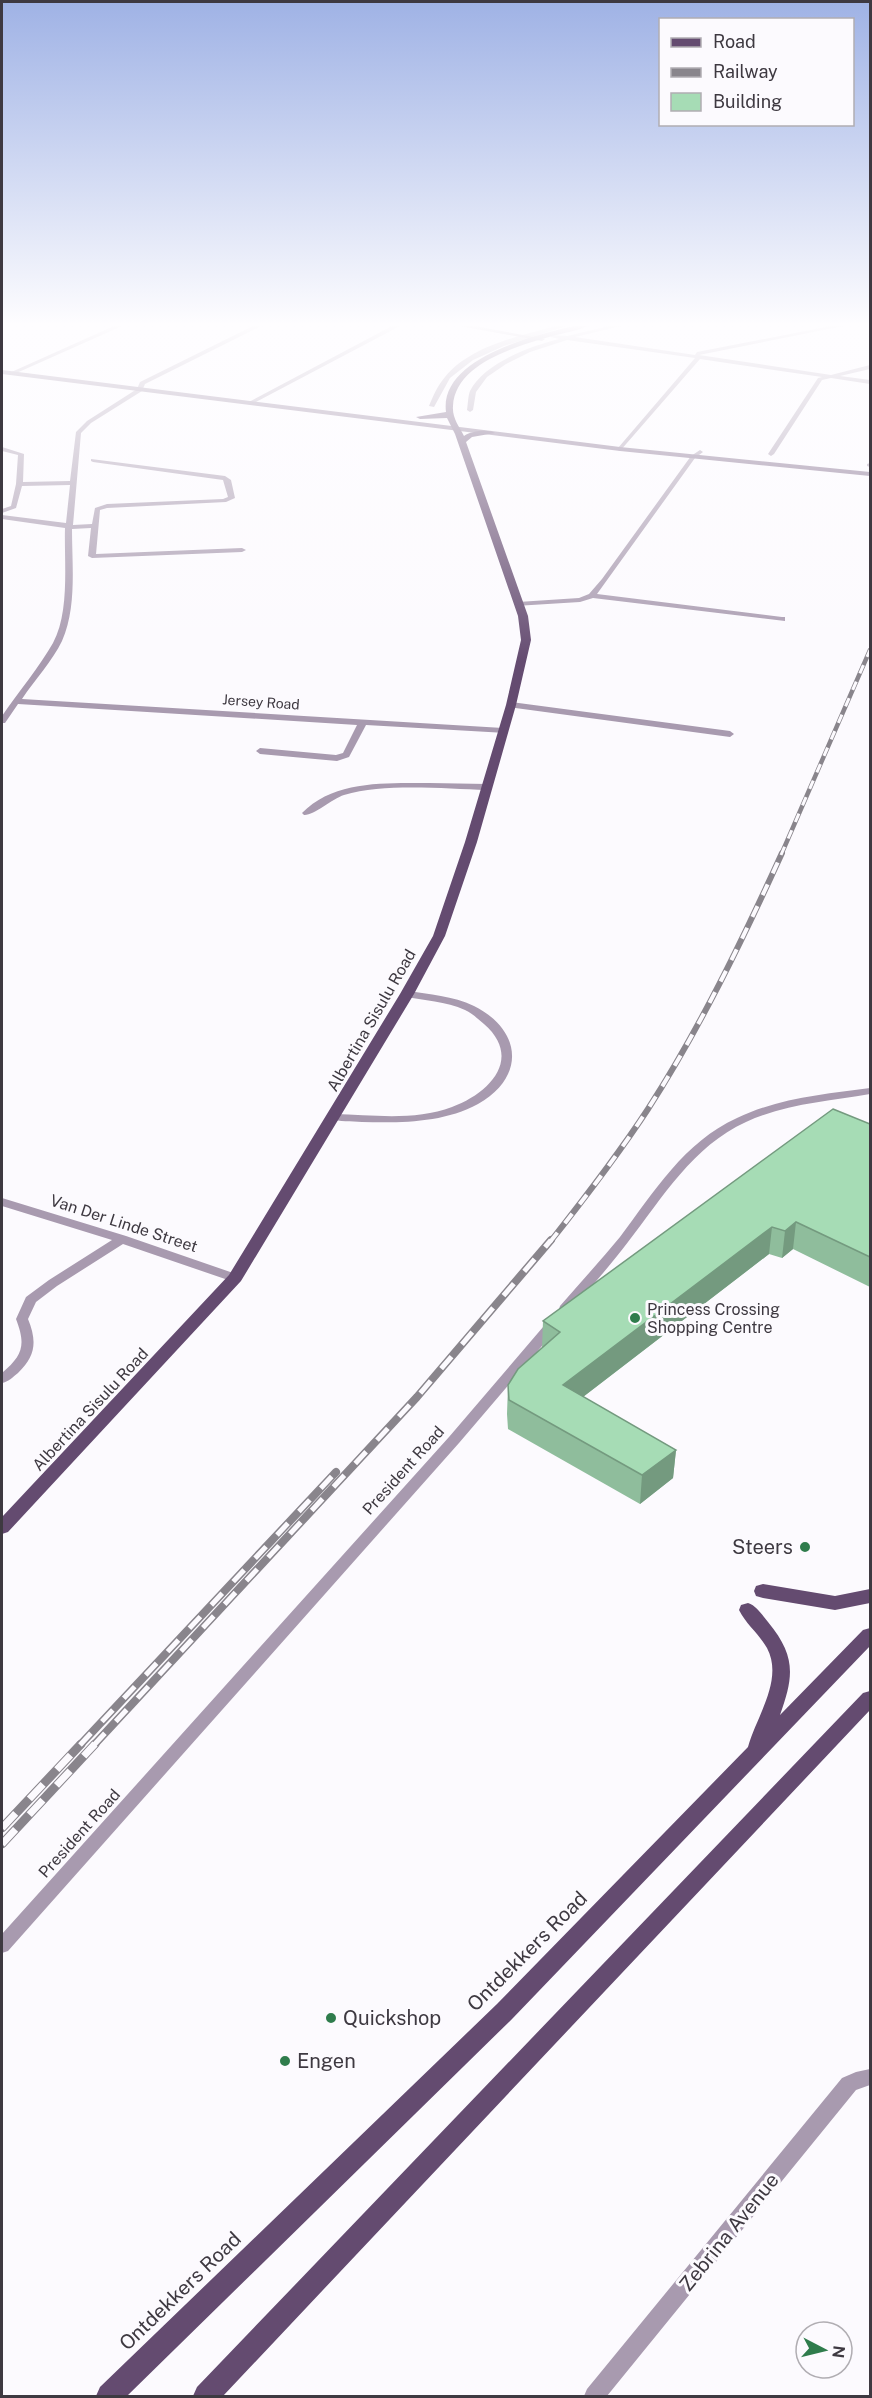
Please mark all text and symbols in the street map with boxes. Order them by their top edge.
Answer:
legend [659,18,854,126]
text: Road [713,31,756,52]
text: Railway [713,61,778,82]
text: Building [713,91,782,112]
street label: Jersey Road [222,691,300,713]
street label: Albertina Sisulu Road [323,946,420,1095]
street label: Van Der Linde Street [48,1191,200,1256]
place label: Princess Crossing Shopping Centre [647,1300,780,1337]
marker: Princess Crossing Shopping Centre [628,1311,642,1325]
street label: Albertina Sisulu Road [29,1344,152,1475]
street label: President Road [359,1422,448,1519]
place label: Steers [732,1535,793,1559]
marker: Steers [798,1540,812,1554]
street label: President Road [35,1785,124,1882]
street label: Ontdekkers Road [462,1886,592,2016]
place label: Quickshop [343,2006,441,2030]
marker: Quickshop [324,2011,338,2025]
place label: Engen [297,2049,356,2073]
marker: Engen [278,2054,292,2068]
street label: Zebrina Avenue [674,2168,784,2296]
street label: Ontdekkers Road [114,2227,246,2355]
north arrow [794,2320,854,2380]
text: N [828,2344,849,2359]

